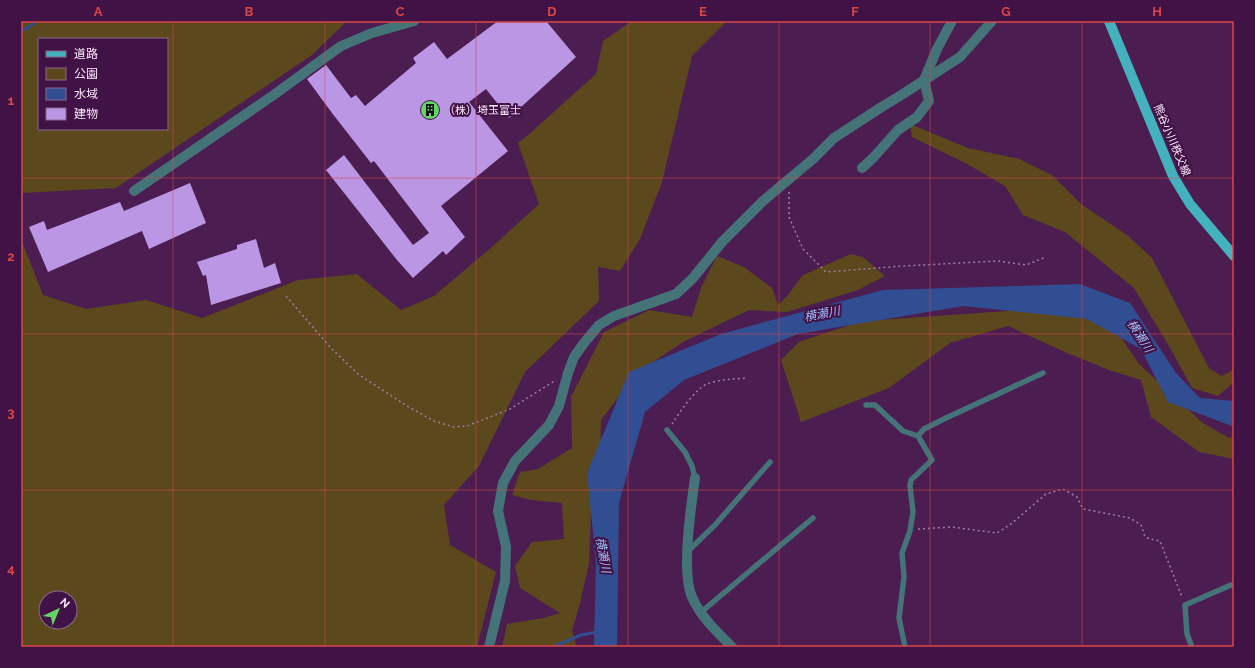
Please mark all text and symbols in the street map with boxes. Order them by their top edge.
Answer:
text: A [94,4,103,19]
text: B [245,4,254,19]
text: C [396,4,405,19]
text: D [547,4,557,19]
text: E [699,4,707,19]
text: F [851,4,859,19]
text: G [1001,4,1011,19]
text: H [1152,4,1162,19]
legend [38,38,168,130]
text: 道路 [74,47,98,61]
text: 公園 [74,67,98,81]
text: 水域 [74,87,98,101]
text: 1 [8,93,15,108]
building icon: （株）埼玉富士 [419,99,441,121]
street label: 熊谷小川秩父線 [1151,102,1193,178]
place label: （株）埼玉富士 [444,104,521,117]
text: 建物 [74,107,98,121]
text: 2 [7,249,15,264]
water label: 横瀬川 [803,303,843,324]
water label: 横瀬川 [1124,317,1157,357]
text: 3 [7,405,15,420]
water label: 横瀬川 [593,536,614,576]
text: 4 [7,561,15,576]
north arrow [38,590,78,630]
text: N [57,596,72,611]

